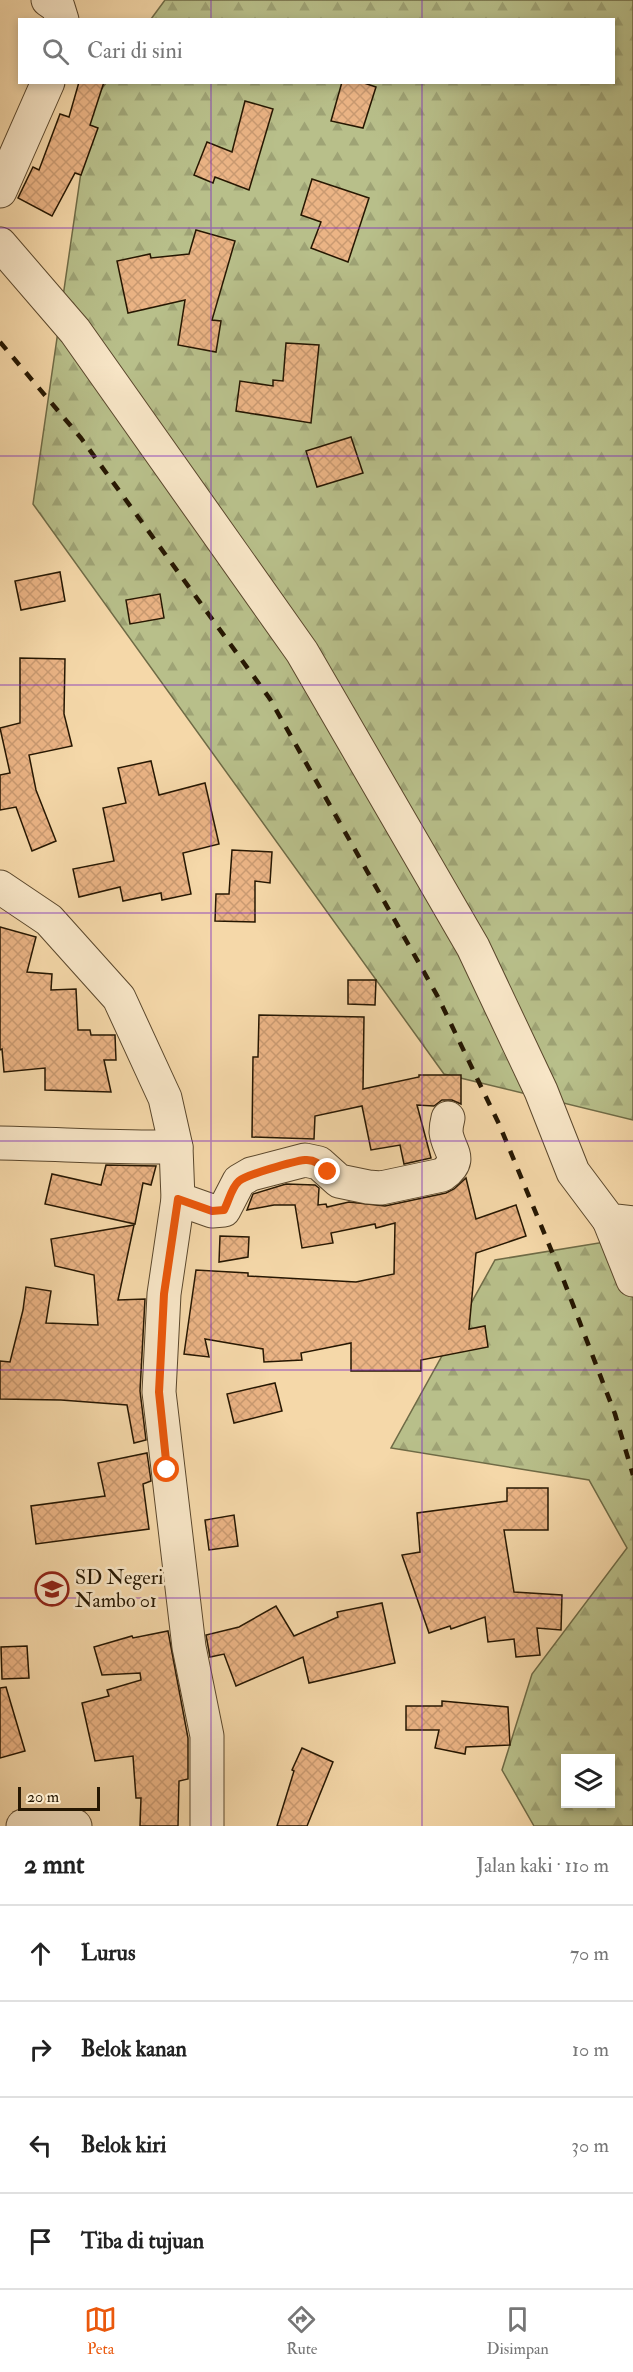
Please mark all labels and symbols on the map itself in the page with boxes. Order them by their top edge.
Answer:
route end [314,1158,340,1184]
route start [153,1456,179,1482]
place label: SD Negeri Nambo 01 [75,1565,163,1613]
school or university icon: SD Negeri Nambo 01 [34,1571,70,1607]
scale bar [18,1784,100,1812]

